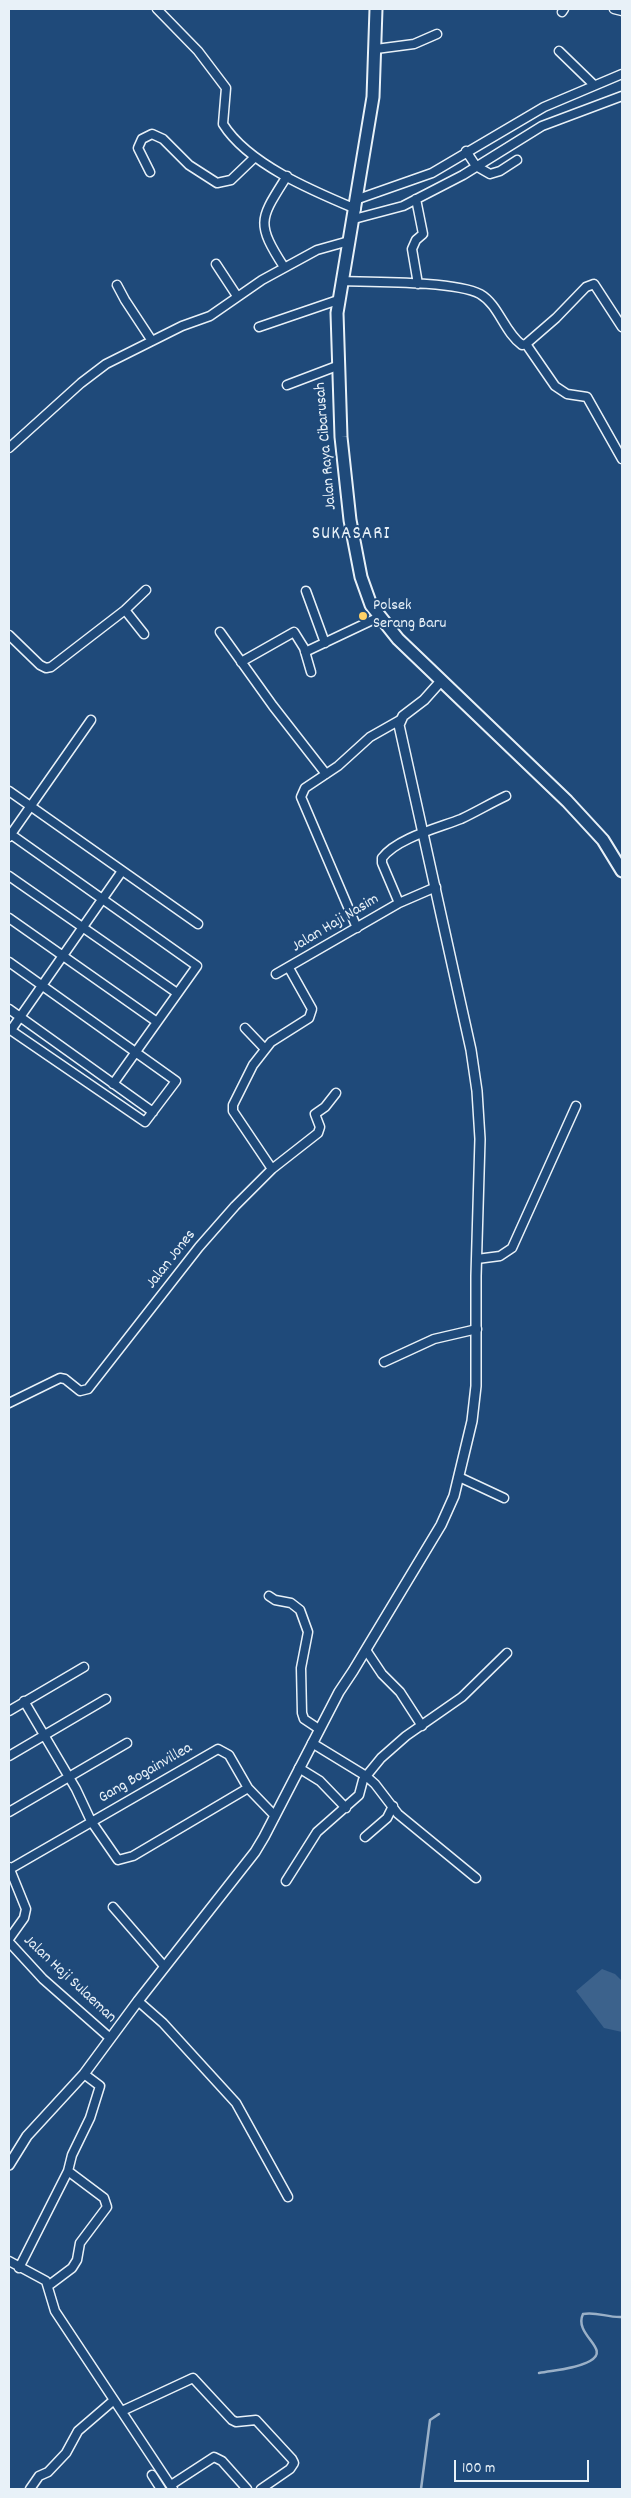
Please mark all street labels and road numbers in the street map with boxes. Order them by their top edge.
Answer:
street label: Jalan Raya Cibarusah [312,381,342,511]
street label: Jalan Haji Nasim [289,890,383,958]
street label: Jalan Jones [143,1227,201,1293]
street label: Gang Bogainvillea [96,1739,196,1809]
street label: Jalan Haji Sulaeman [18,1932,120,2028]

